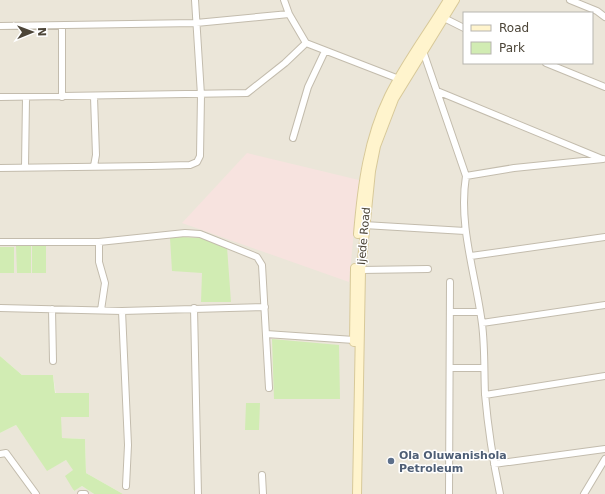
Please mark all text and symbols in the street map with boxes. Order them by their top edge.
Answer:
north arrow [12,12,52,52]
legend [463,12,593,64]
text: Road [499,21,529,35]
text: N [35,27,48,37]
text: Park [499,41,525,55]
street label: Ijede Road [355,207,373,265]
place label: Ola Oluwanishola Petroleum [399,449,507,475]
marker: Ola Oluwanishola Petroleum [386,456,396,466]

